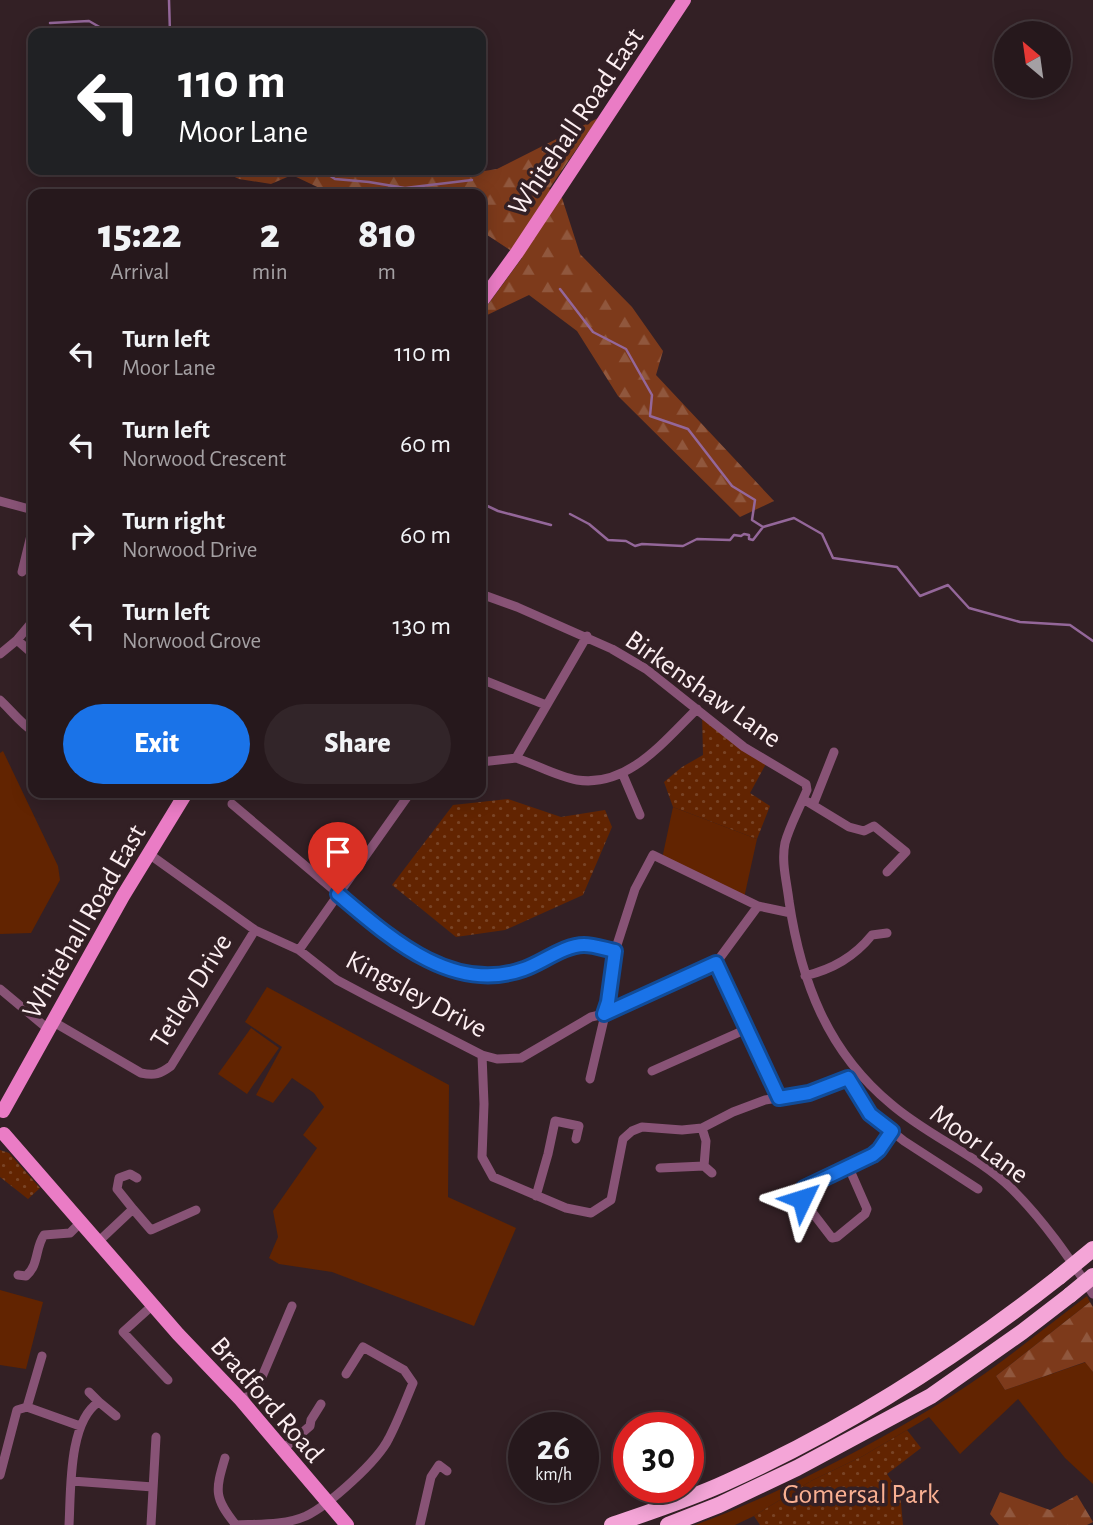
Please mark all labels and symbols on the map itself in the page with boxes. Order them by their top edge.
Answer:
north arrow [994,21,1071,98]
street label: Whitehall Road East [504,23,650,221]
street label: Birkenshaw Lane [620,626,786,754]
street label: Whitehall Road East [18,820,152,1024]
pin [308,822,368,894]
street label: Tetley Drive [146,929,238,1053]
street label: Kingsley Drive [341,946,491,1044]
street label: Moor Lane [924,1100,1033,1189]
position arrow [765,1162,839,1236]
street label: Bradford Road [205,1332,328,1468]
speed limit sign: 30 [613,1412,704,1503]
park label: Gomersal Park [782,1481,940,1509]

